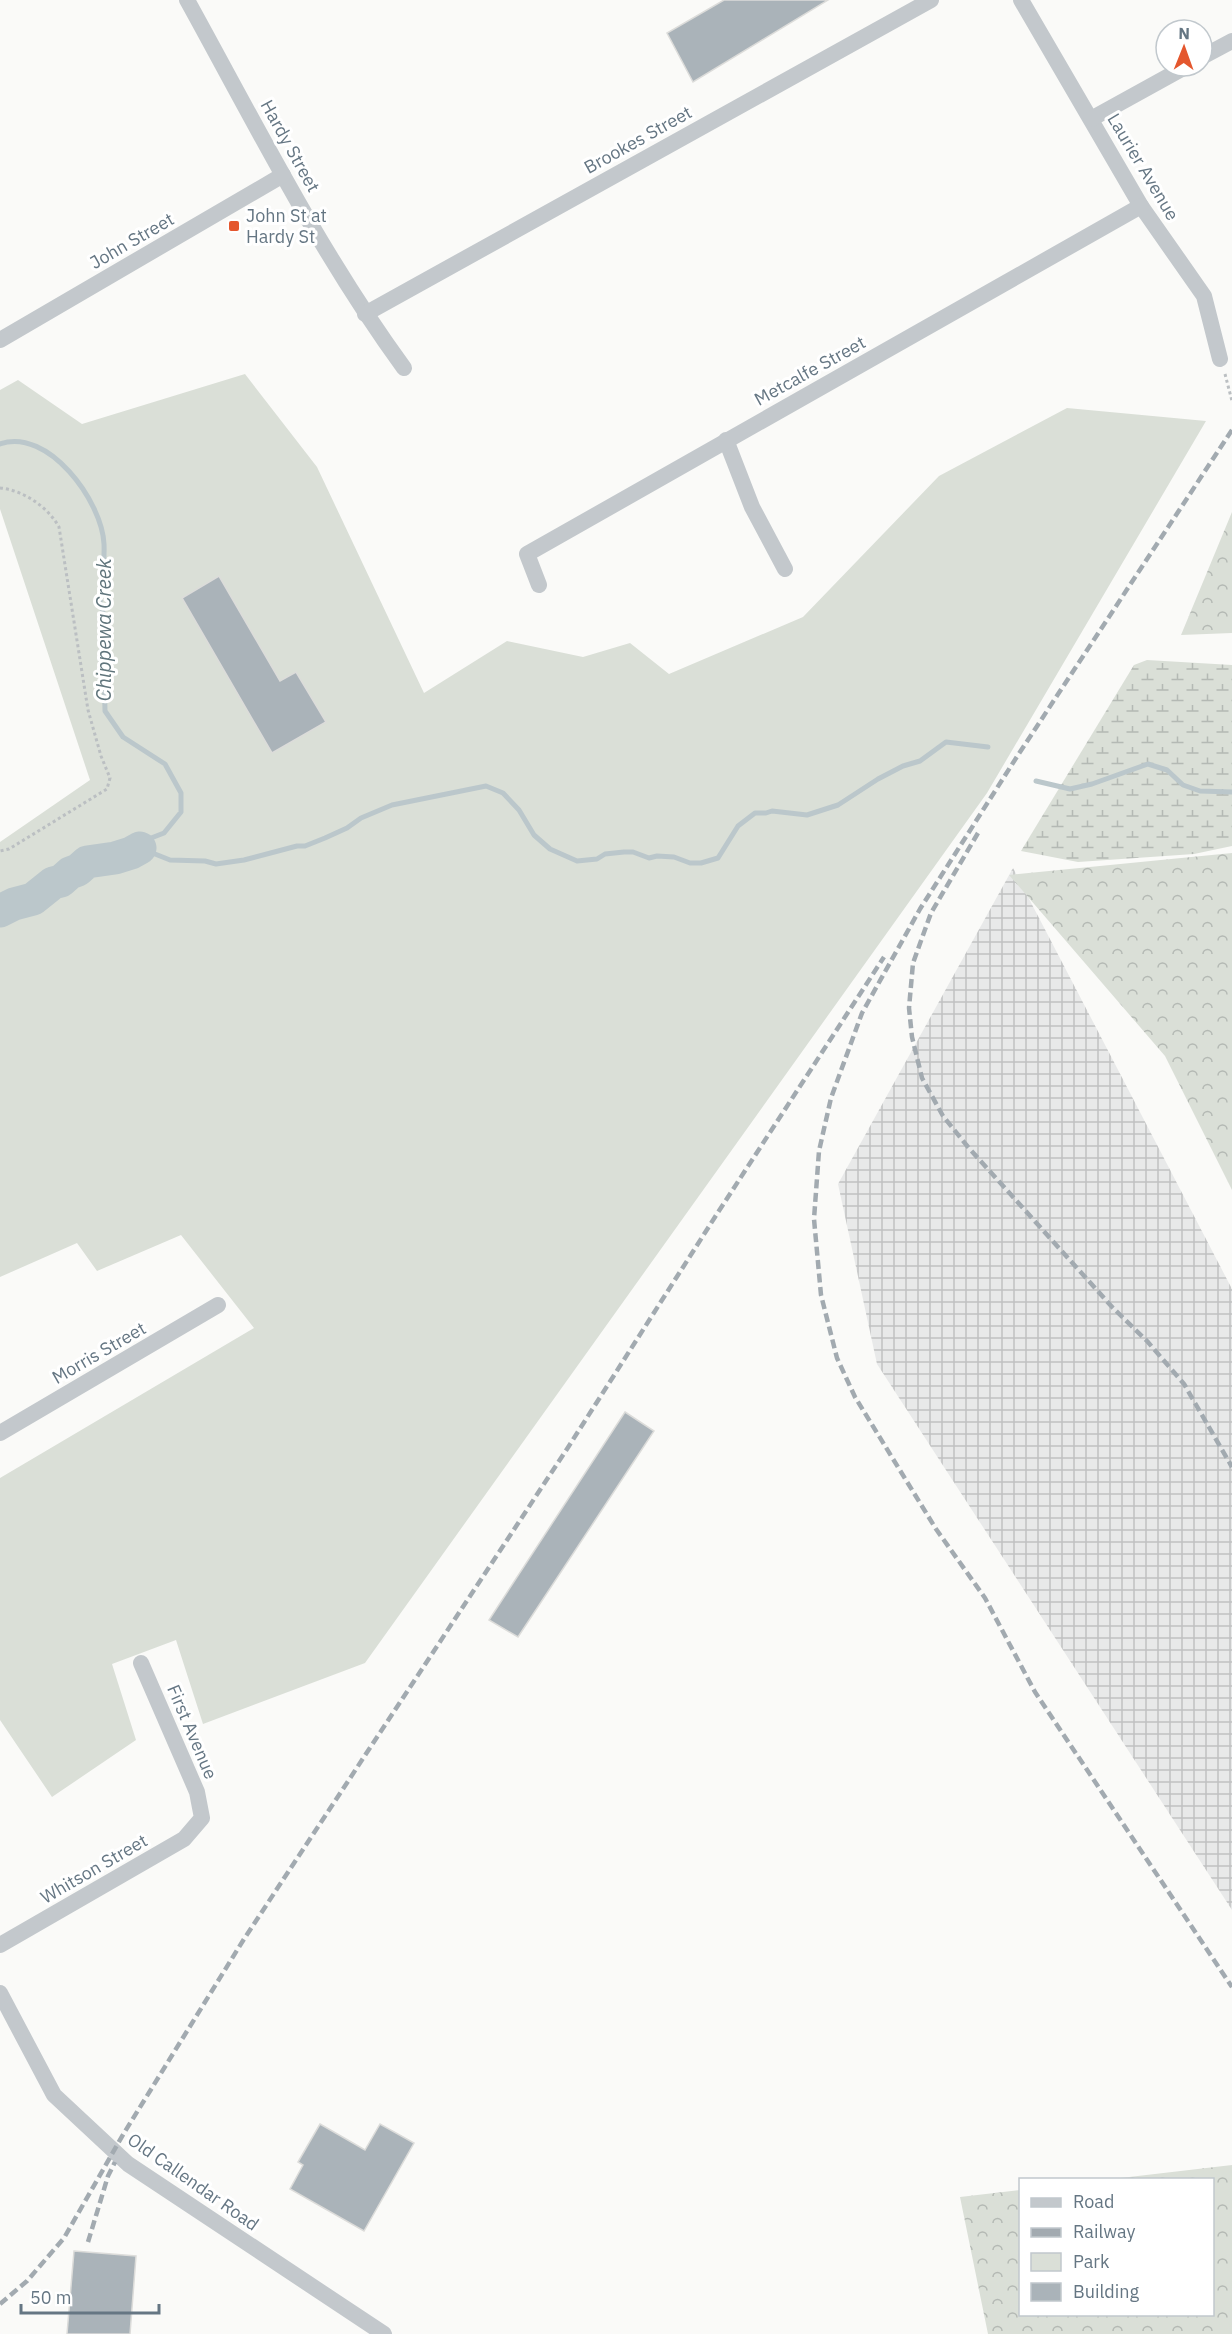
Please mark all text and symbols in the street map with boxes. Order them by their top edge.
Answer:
north arrow [1154,18,1214,78]
text: N [1178,23,1190,43]
street label: Hardy Street [256,96,325,196]
street label: Brookes Street [580,100,696,179]
street label: Laurier Avenue [1102,109,1184,225]
place label: John St at Hardy St [246,204,327,248]
street label: John Street [86,207,178,274]
marker: John St at Hardy St [227,219,241,233]
street label: Metcalfe Street [750,331,869,411]
water label: Chippewa Creek [90,558,117,701]
street label: Morris Street [48,1316,150,1389]
street label: First Avenue [162,1681,223,1783]
street label: Whitson Street [36,1829,151,1908]
street label: Old Callendar Road [123,2128,263,2236]
legend [1019,2178,1214,2316]
text: Road [1073,2190,1114,2213]
text: Railway [1073,2220,1135,2243]
text: Park [1073,2250,1110,2273]
scale bar [21,2277,159,2315]
text: Building [1073,2280,1140,2303]
text: 50 m [30,2286,72,2309]

